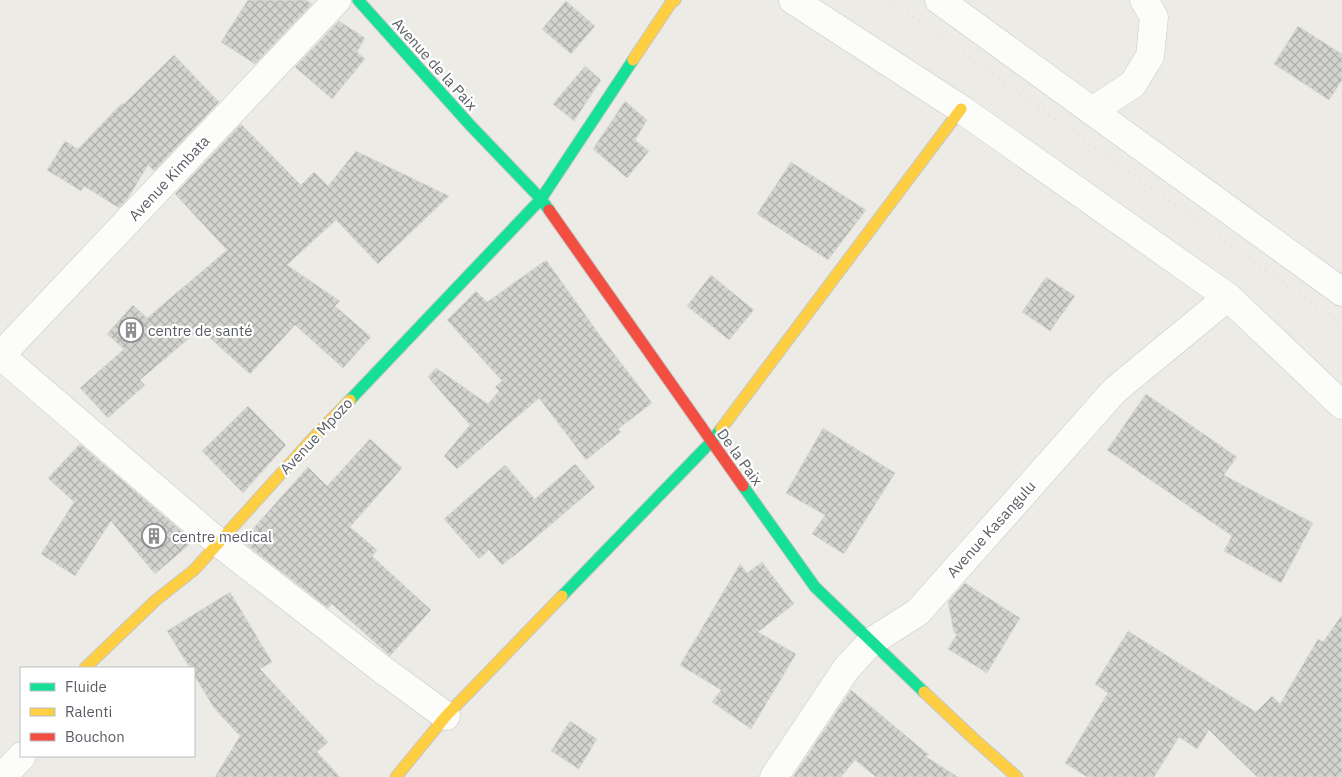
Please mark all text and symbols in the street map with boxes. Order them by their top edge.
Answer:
street label: Avenue de la Paix [388,14,482,115]
street label: Avenue Kimbata [125,131,213,225]
building icon: centre de santé [118,317,144,343]
place label: centre de santé [148,321,252,340]
street label: Avenue Mpozo [276,394,356,478]
street label: De la Paix [713,425,767,490]
street label: Avenue Kasangulu [943,477,1039,581]
building icon: centre medical [141,523,167,549]
place label: centre medical [172,527,272,546]
legend [20,667,195,757]
text: Fluide [65,677,107,696]
text: Ralenti [65,702,112,721]
text: Bouchon [65,727,125,746]

